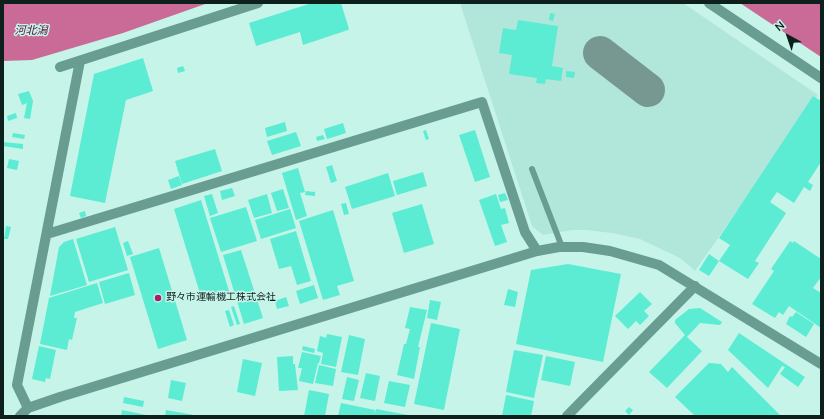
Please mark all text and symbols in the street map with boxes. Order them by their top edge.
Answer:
north arrow [768,16,808,56]
text: N [772,18,788,35]
water label: 河北潟 [15,24,47,38]
place label: 野々市運輸機工株式会社 [166,292,276,304]
marker: 野々市運輸機工株式会社 [153,293,163,303]

